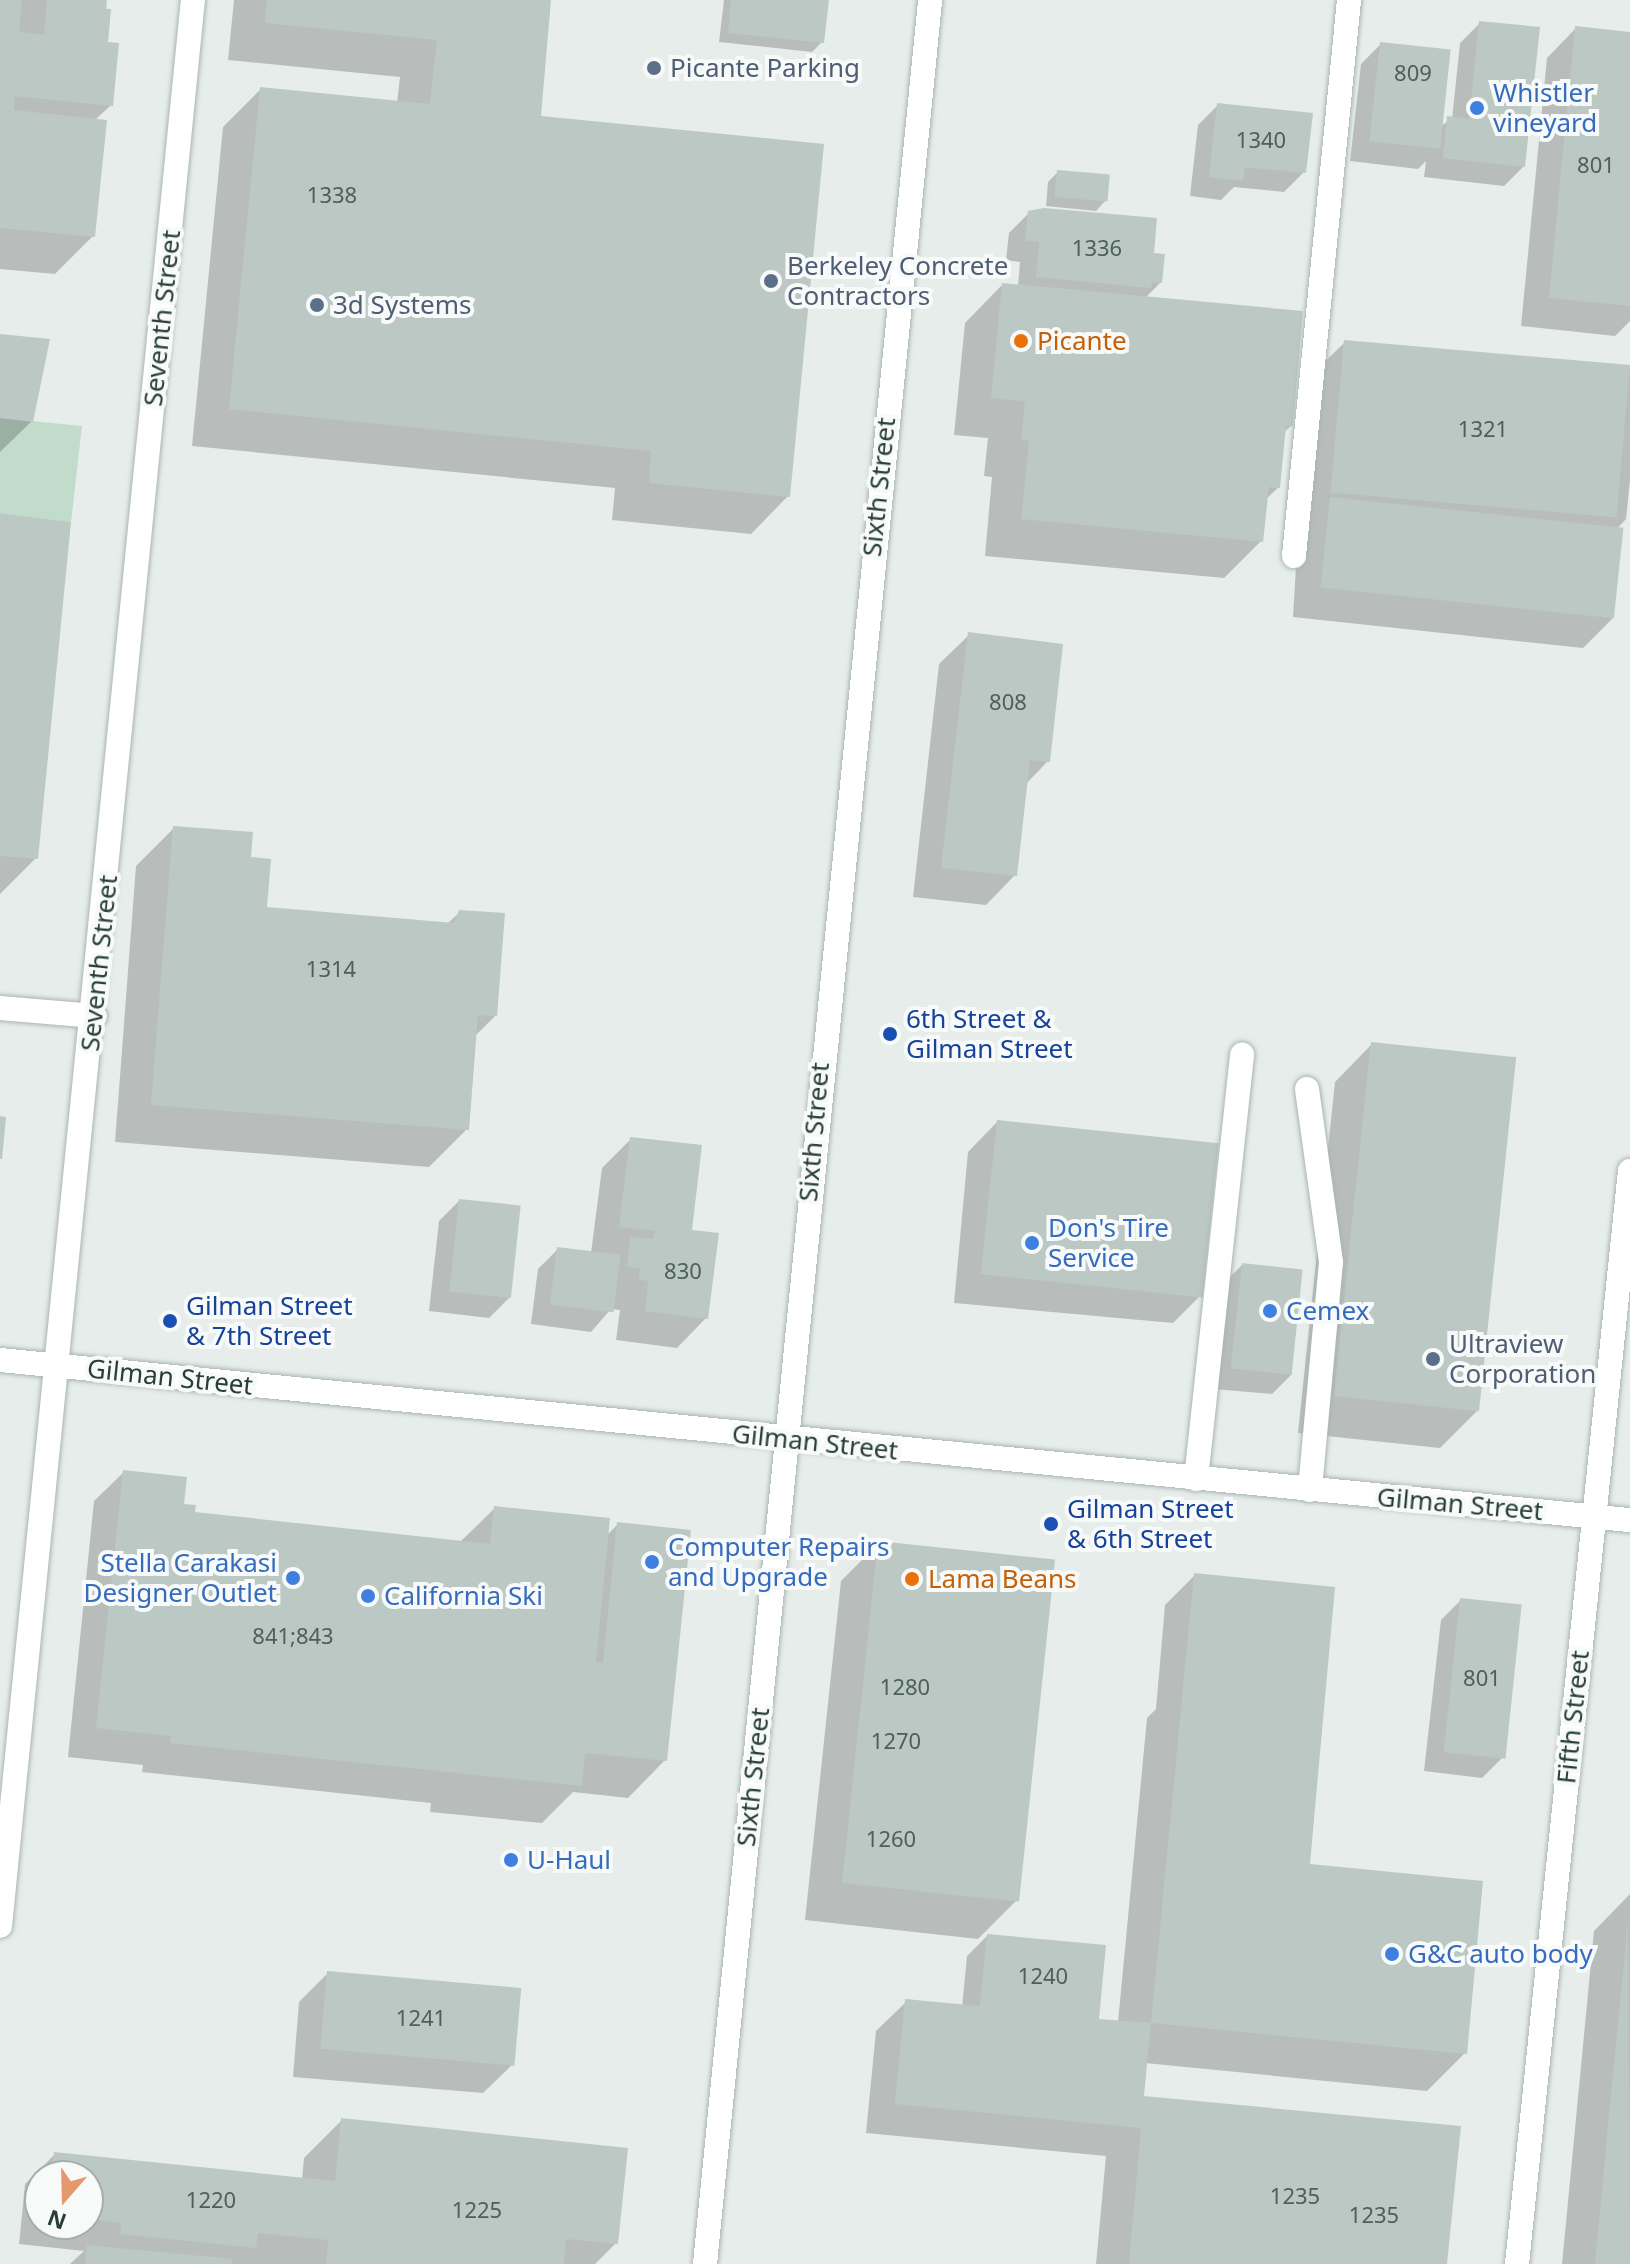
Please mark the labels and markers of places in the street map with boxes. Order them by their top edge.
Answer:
place label: Picante Parking [670,52,860,84]
marker: Picante Parking [645,59,663,77]
place label: Whistler vineyard [1493,77,1597,138]
marker: Whistler vineyard [1468,99,1486,117]
place label: Berkeley Concrete Contractors [787,250,1008,312]
marker: Berkeley Concrete Contractors [762,272,780,290]
place label: 3d Systems [333,289,471,321]
marker: 3d Systems [308,296,326,314]
place label: Picante [1037,325,1127,357]
marker: Picante [1012,332,1030,350]
place label: 6th Street & Gilman Street [906,1003,1073,1064]
marker: 6th Street & Gilman Street [881,1025,899,1043]
place label: Don's Tire Service [1048,1212,1169,1274]
marker: Don's Tire Service [1023,1234,1041,1252]
place label: Gilman Street & 7th Street [186,1290,353,1352]
place label: Cemex [1286,1295,1369,1327]
marker: Cemex [1261,1302,1279,1320]
marker: Gilman Street & 7th Street [161,1312,179,1330]
place label: Ultraview Corporation [1449,1328,1596,1390]
marker: Ultraview Corporation [1424,1350,1442,1368]
place label: Gilman Street & 6th Street [1067,1493,1234,1554]
marker: Gilman Street & 6th Street [1042,1515,1060,1533]
place label: Computer Repairs and Upgrade [668,1531,889,1592]
place label: Stella Carakasi Designer Outlet [83,1547,277,1608]
marker: Computer Repairs and Upgrade [643,1553,661,1571]
place label: Lama Beans [928,1563,1077,1595]
marker: Stella Carakasi Designer Outlet [284,1569,302,1587]
marker: Lama Beans [903,1570,921,1588]
place label: California Ski [384,1580,543,1612]
marker: California Ski [359,1587,377,1605]
place label: U-Haul [527,1844,611,1876]
marker: U-Haul [502,1851,520,1869]
place label: G&C auto body [1408,1938,1593,1970]
marker: G&C auto body [1383,1945,1401,1963]

